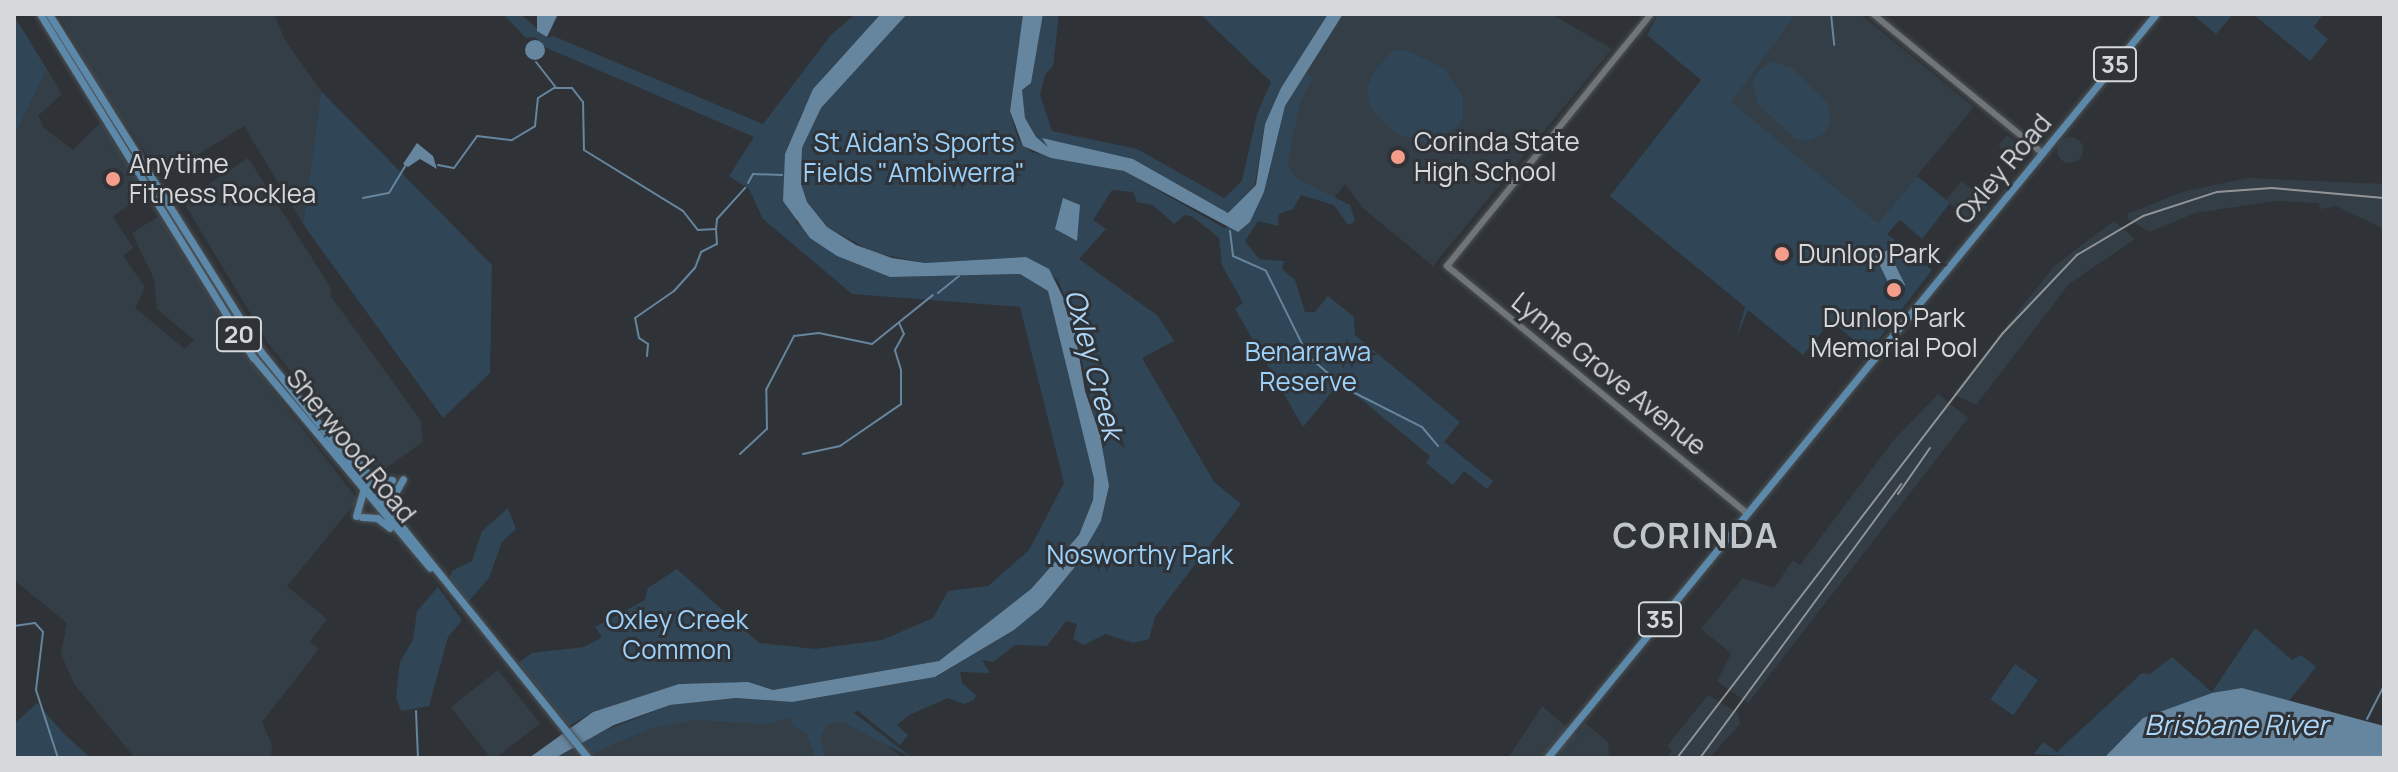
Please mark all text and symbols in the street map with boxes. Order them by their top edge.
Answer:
road number: 35 [2091,44,2139,84]
street label: Oxley Road [1948,108,2058,230]
place label: Corinda State High School [1414,126,1580,188]
park label: St Aidan's Sports Fields "Ambiwerra" [803,127,1025,188]
place label: Anytime Fitness Rocklea [129,148,316,210]
marker: Corinda State High School [1389,148,1407,166]
marker: Anytime Fitness Rocklea [104,170,122,188]
place label: Dunlop Park [1798,238,1940,270]
marker: Dunlop Park [1773,245,1791,263]
marker: Dunlop Park Memorial Pool [1885,281,1903,299]
water label: Oxley Creek [1059,285,1131,443]
street label: Lynne Grove Avenue [1505,286,1713,462]
place label: Dunlop Park Memorial Pool [1810,302,1978,364]
road number: 20 [215,314,263,354]
park label: Benarrawa Reserve [1245,336,1371,398]
street label: Sherwood Road [280,363,422,529]
district label: CORINDA [1613,516,1779,556]
park label: Nosworthy Park [1047,539,1233,571]
road number: 35 [1636,599,1684,639]
park label: Oxley Creek Common [606,604,748,666]
water label: Brisbane River [2144,707,2328,741]

